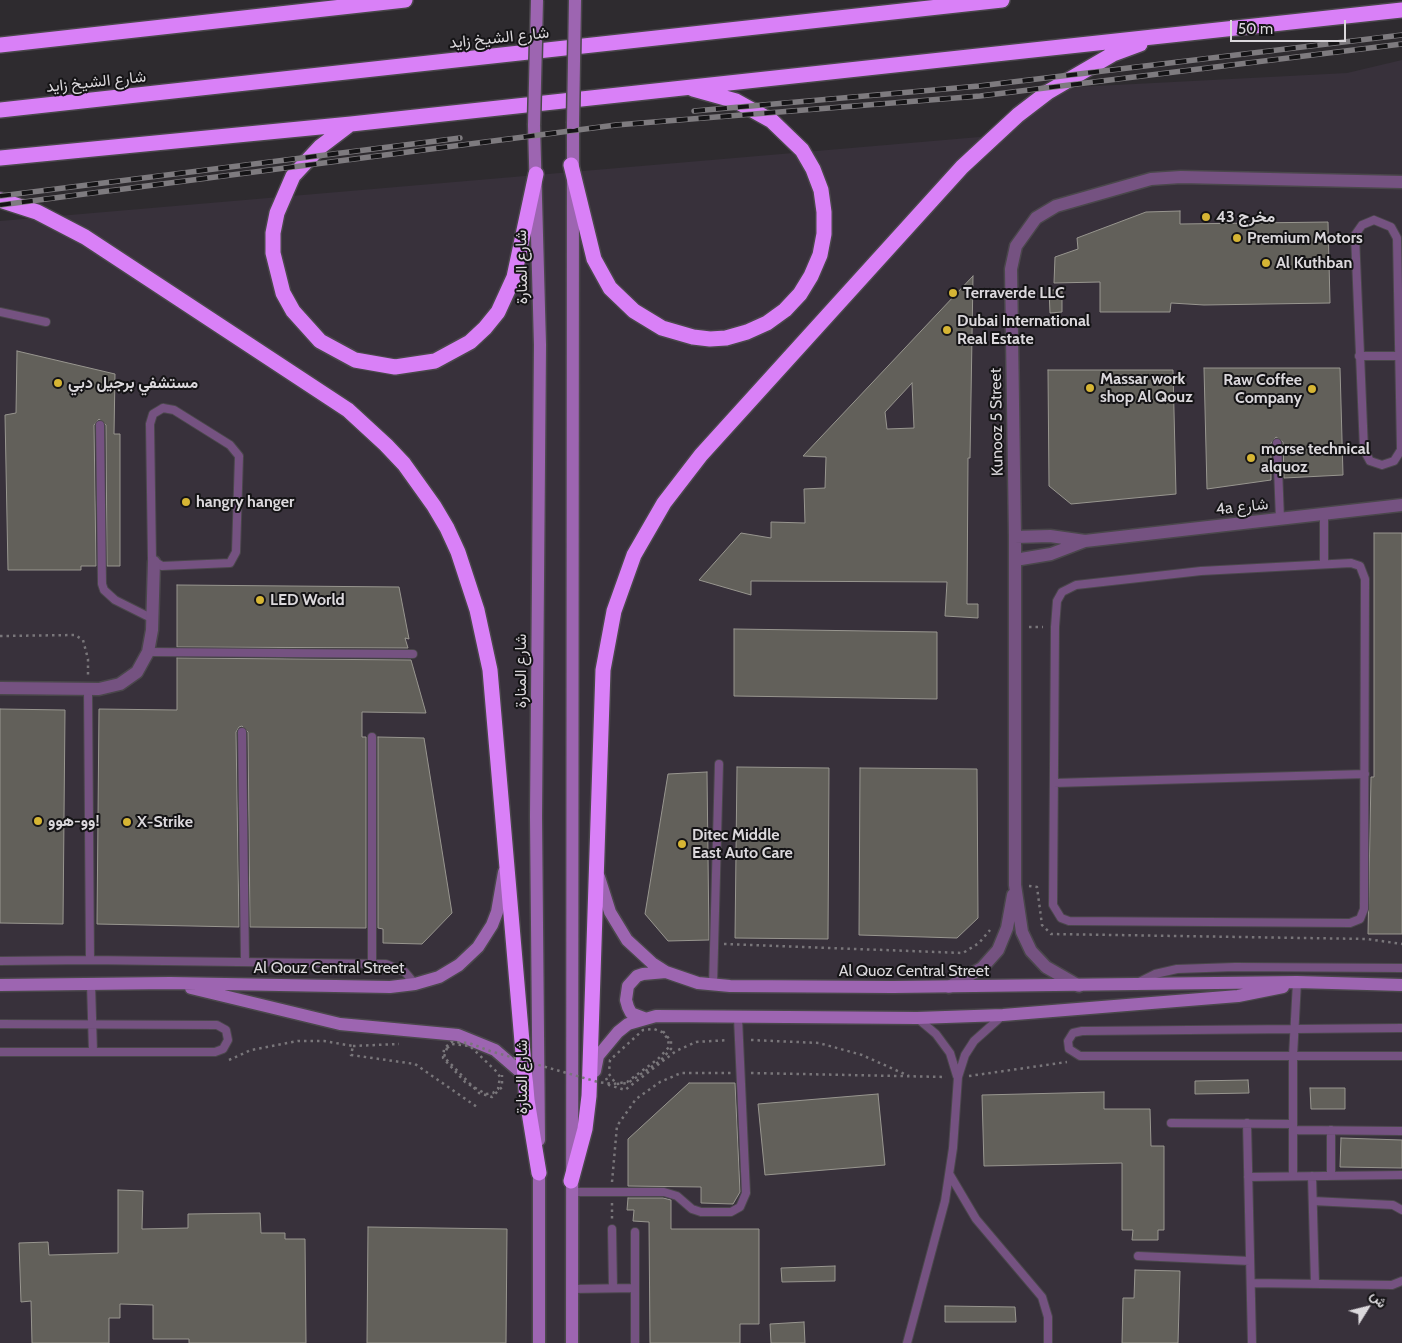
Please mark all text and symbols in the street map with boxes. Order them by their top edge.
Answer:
scale bar [1232,10,1348,42]
text: 50 m [1238,20,1273,38]
street label: شارع الشيخ زايد [448,23,550,53]
street label: شارع الشيخ زايد [45,67,147,97]
place label: مخرج 43 [1216,207,1275,227]
marker: مخرج 43 [1200,211,1212,223]
place label: Premium Motors [1247,228,1363,248]
street label: شارع المنارة [512,230,532,304]
marker: Premium Motors [1231,232,1243,244]
place label: Al Kuthban [1276,253,1352,273]
marker: Al Kuthban [1260,257,1272,269]
place label: Terraverde LLC [963,283,1065,303]
marker: Terraverde LLC [947,287,959,299]
place label: Dubai International Real Estate [957,311,1090,349]
marker: Dubai International Real Estate [941,324,953,336]
street label: Kunooz 5 Street [986,368,1008,476]
place label: Massar work shop Al Qouz [1100,369,1193,407]
place label: Raw Coffee Company [1223,370,1302,408]
place label: مستشفي برجيل دبي [68,373,198,393]
marker: مستشفي برجيل دبي [52,377,64,389]
marker: Massar work shop Al Qouz [1084,382,1096,394]
marker: Raw Coffee Company [1306,383,1318,395]
place label: morse technical alquoz [1261,439,1370,477]
marker: morse technical alquoz [1245,452,1257,464]
place label: hangry hanger [196,492,294,512]
street label: 4a شارع [1215,495,1269,519]
marker: hangry hanger [180,496,192,508]
place label: LED World [270,590,345,610]
marker: LED World [254,594,266,606]
street label: شارع المنارة [511,634,531,708]
place label: وو-هوو! [48,811,99,831]
place label: X-Strike [137,812,193,832]
marker: وو-هوو! [32,815,44,827]
marker: X-Strike [121,816,133,828]
place label: Ditec Middle East Auto Care [692,825,793,863]
marker: Ditec Middle East Auto Care [676,838,688,850]
street label: Al Qouz Central Street [254,958,404,978]
street label: Al Quoz Central Street [839,961,989,981]
street label: شارع المنارة [512,1040,532,1114]
north arrow [1342,1283,1392,1333]
text: ش [1367,1287,1391,1311]

